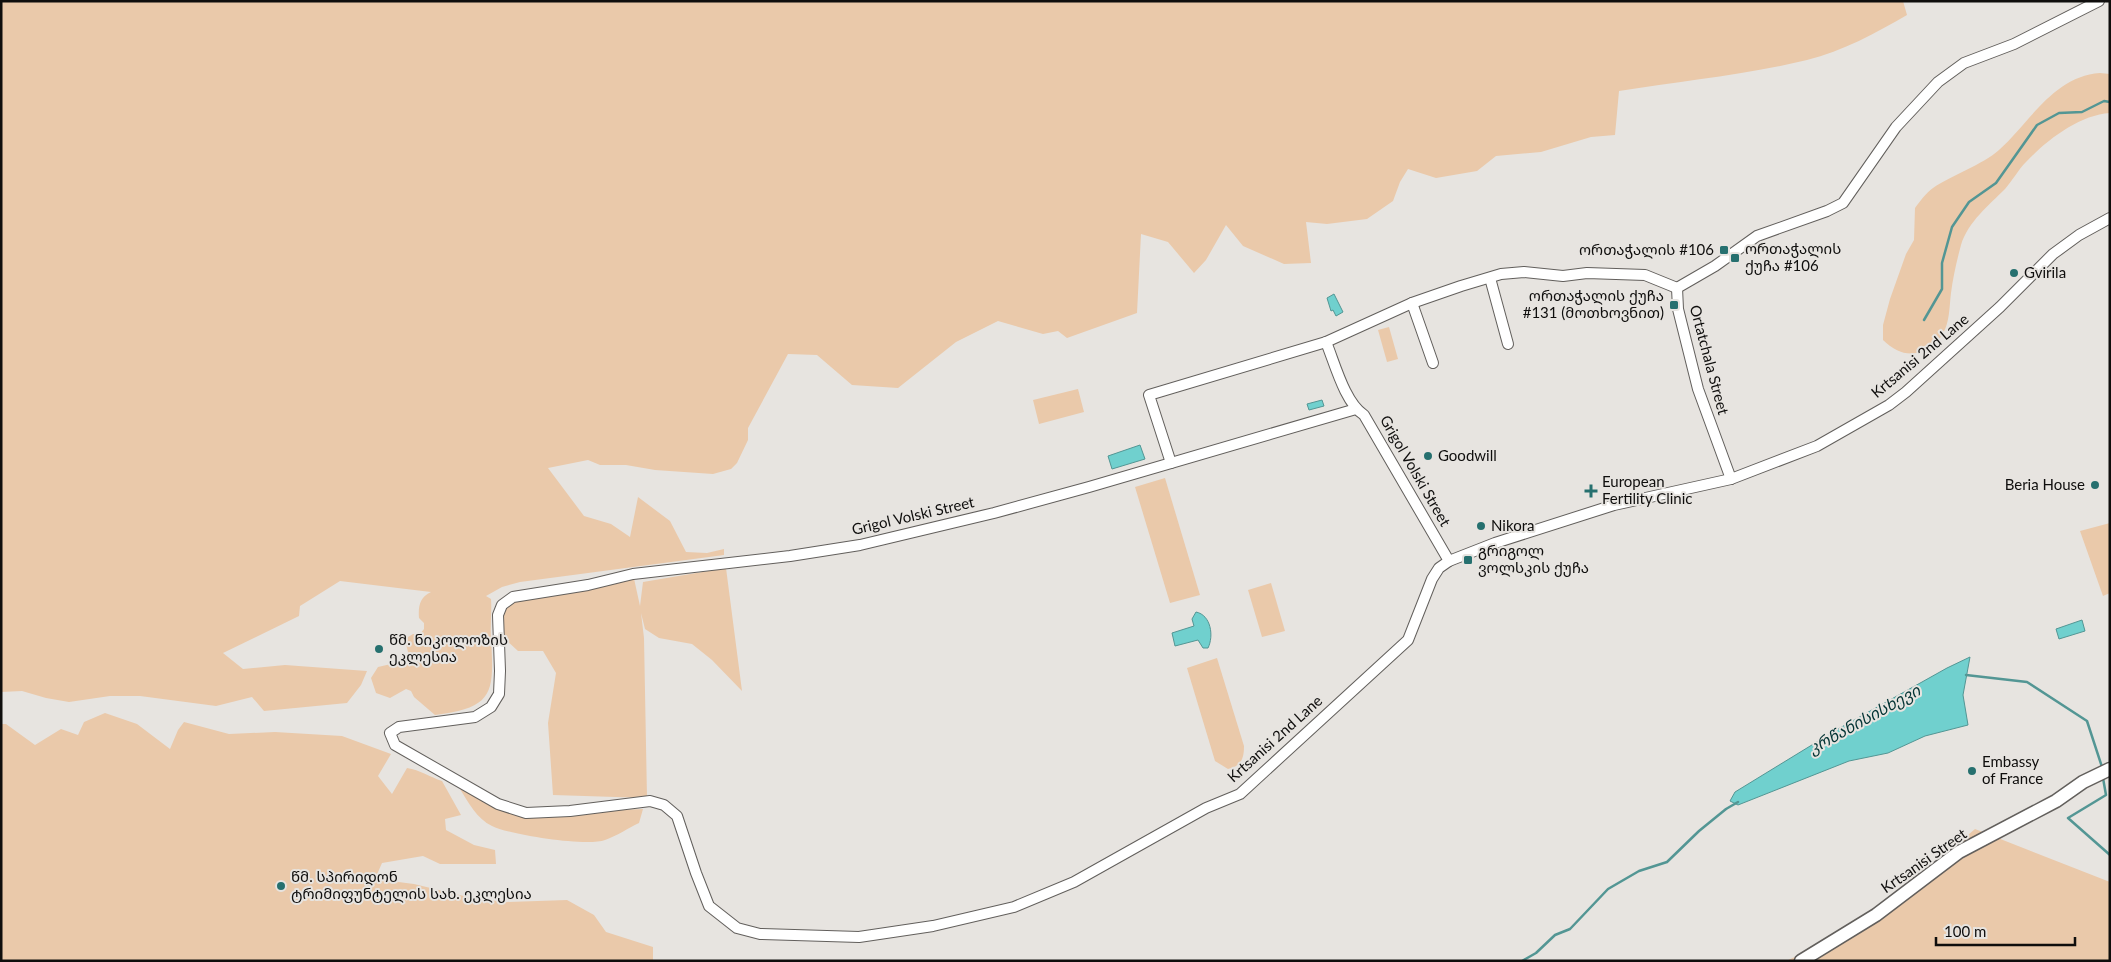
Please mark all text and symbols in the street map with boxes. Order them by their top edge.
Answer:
place label: ორთაჭალის ქუჩა #106 [1745,239,1841,275]
place label: ორთაჭალის #106 [1579,240,1714,259]
marker: ორთაჭალის #106 [1718,244,1730,256]
marker: ორთაჭალის ქუჩა #106 [1729,252,1741,264]
place label: Gvirila [2024,263,2066,281]
marker: Gvirila [2008,267,2020,279]
place label: ორთაჭალის ქუჩა #131 (მოთხოვნით) [1523,286,1664,322]
marker: ორთაჭალის ქუჩა #131 (მოთხოვნით) [1668,299,1680,311]
street label: Ortatchala Street [1687,303,1733,417]
street label: Krtsanisi 2nd Lane [1867,309,1972,401]
street label: Grigol Volski Street [1377,412,1455,530]
place label: Goodwill [1438,446,1497,464]
marker: Goodwill [1422,450,1434,462]
place label: European Fertility Clinic [1602,472,1692,507]
place label: Beria House [2005,475,2085,493]
marker: Beria House [2089,479,2101,491]
marker: European Fertility Clinic [1584,484,1598,498]
street label: Grigol Volski Street [850,492,976,538]
place label: Nikora [1491,516,1534,534]
marker: Nikora [1475,520,1487,532]
place label: გრიგოლ ვოლსკის ქუჩა [1478,541,1589,577]
marker: გრიგოლ ვოლსკის ქუჩა [1462,554,1474,566]
place label: წმ. ნიკოლოზის ეკლესია [389,630,508,666]
marker: წმ. ნიკოლოზის ეკლესია [373,643,385,655]
water label: კრწანისისხევი [1804,680,1924,758]
street label: Krtsanisi 2nd Lane [1223,691,1326,786]
place label: Embassy of France [1982,752,2043,787]
marker: Embassy of France [1966,765,1978,777]
street label: Krtsanisi Street [1877,824,1970,896]
place label: წმ. სპირიდონ ტრიმიფუნტელის სახ. ეკლესია [291,867,532,903]
marker: წმ. სპირიდონ ტრიმიფუნტელის სახ. ეკლესია [275,880,287,892]
scale bar [1936,914,2075,946]
text: 100 m [1944,922,1986,940]

